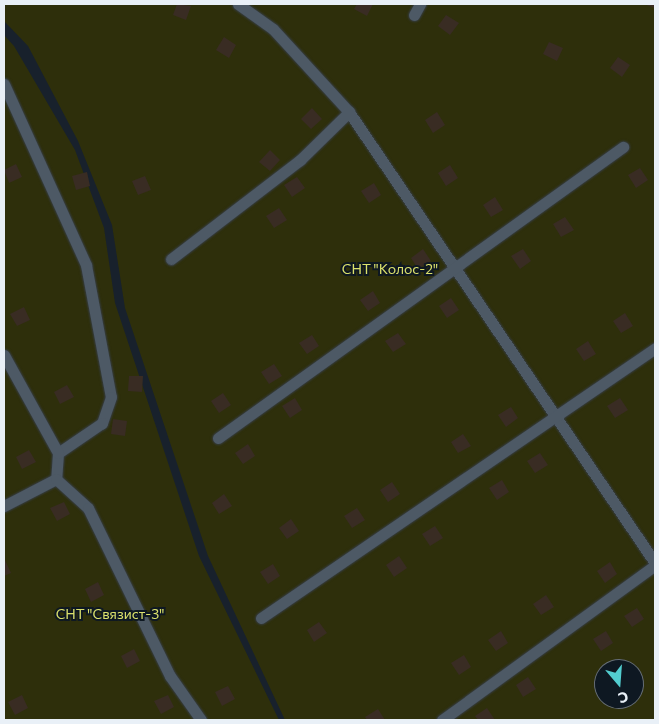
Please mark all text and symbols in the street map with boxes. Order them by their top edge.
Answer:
park label: СНТ "Колос-2" [342,261,438,277]
park label: СНТ "Связист-3" [56,606,164,622]
north arrow [594,659,644,709]
text: С [616,688,631,707]

